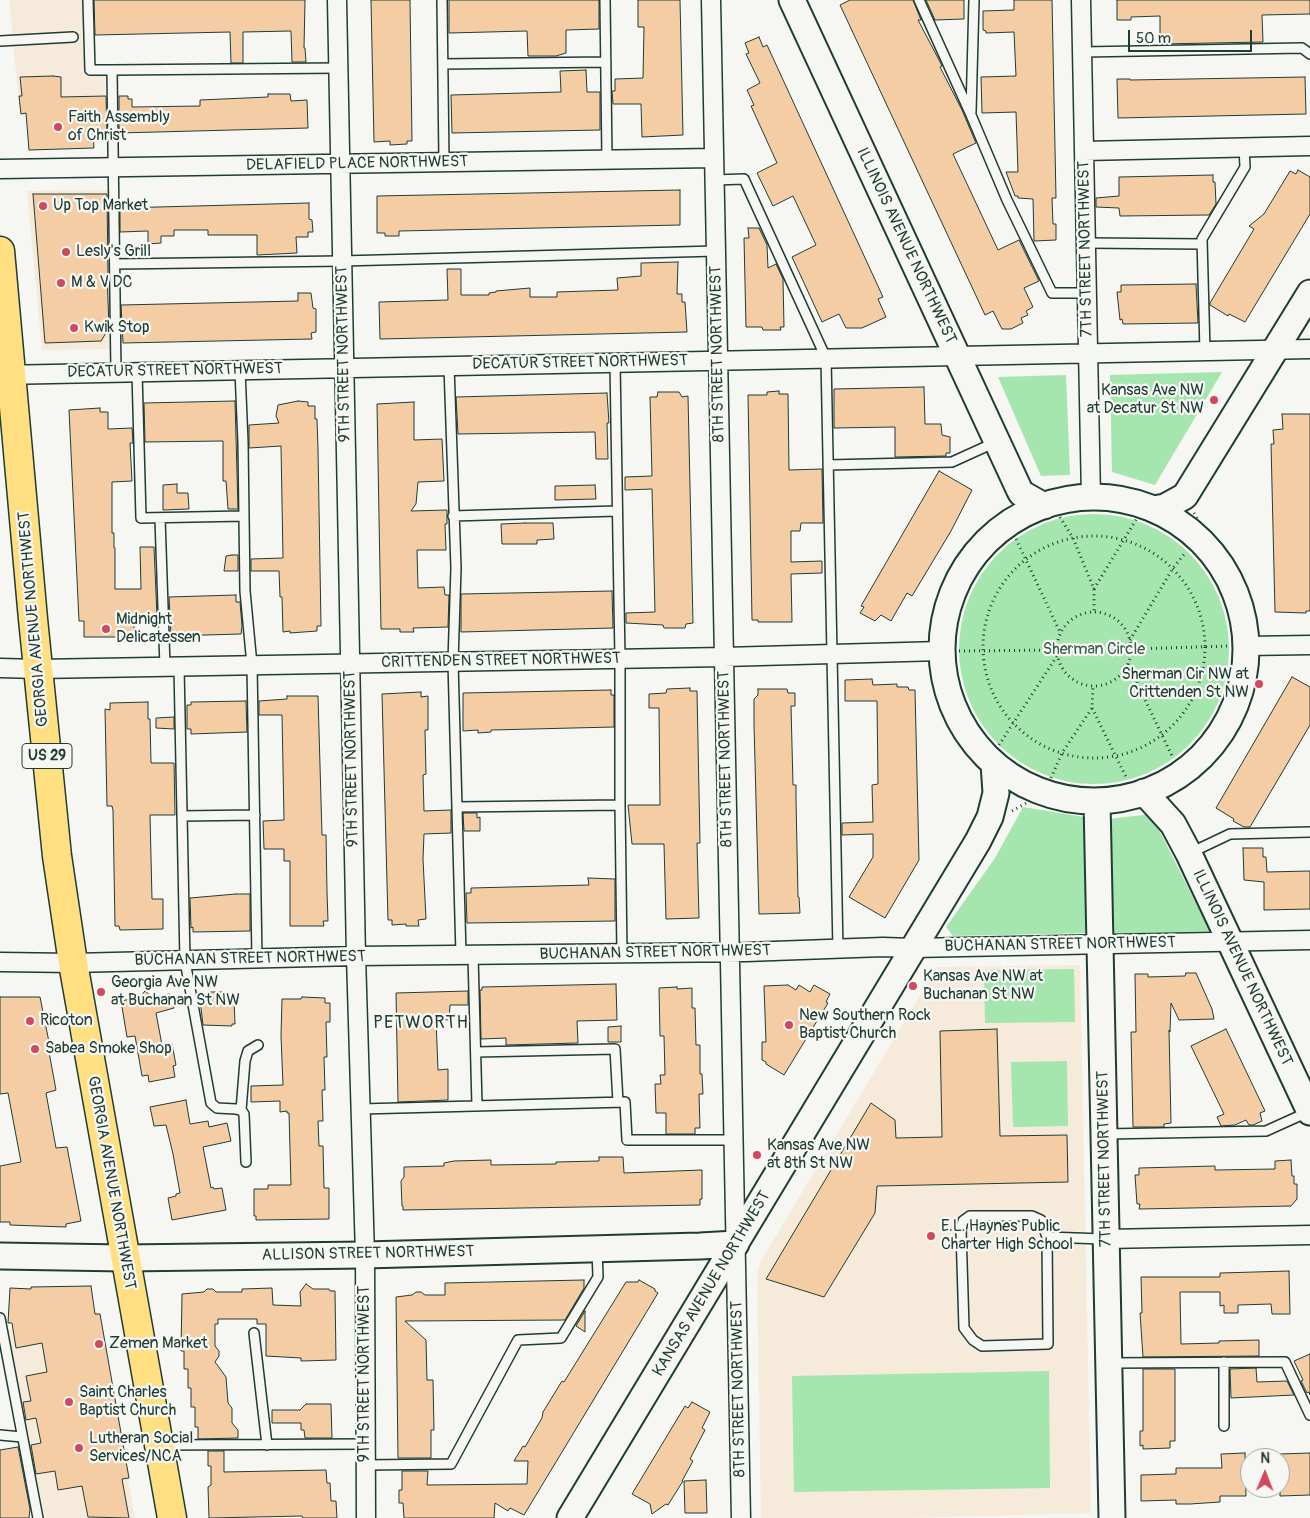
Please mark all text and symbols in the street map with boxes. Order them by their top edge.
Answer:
scale bar [1130,20,1254,52]
text: 50 m [1136,29,1171,48]
place label: Faith Assembly of Christ [68,108,170,146]
marker: Faith Assembly of Christ [52,121,64,133]
street label: ILLINOIS AVENUE NORTHWEST [852,145,960,347]
street label: DELAFIELD PLACE NORTHWEST [246,152,468,176]
street label: 7TH STREET NORTHWEST [1075,160,1097,338]
place label: Up Top Market [53,196,148,216]
marker: Up Top Market [37,200,49,212]
place label: Lesly's Grill [76,242,151,262]
marker: Lesly's Grill [60,246,72,258]
street label: 9TH STREET NORTHWEST [333,266,355,442]
street label: 8TH STREET NORTHWEST [707,266,729,442]
place label: M & V DC [71,273,132,293]
marker: M & V DC [55,277,67,289]
place label: Kwik Stop [84,318,150,338]
marker: Kwik Stop [68,322,80,334]
street label: DECATUR STREET NORTHWEST [472,352,688,374]
street label: DECATUR STREET NORTHWEST [67,360,283,382]
place label: Kansas Ave NW at Decatur St NW [1087,381,1204,419]
marker: Kansas Ave NW at Decatur St NW [1208,394,1220,406]
street label: GEORGIA AVENUE NORTHWEST [15,510,53,728]
place label: Midnight Delicatessen [116,610,201,648]
marker: Midnight Delicatessen [100,623,112,635]
park label: Sherman Circle [1043,640,1145,660]
street label: CRITTENDEN STREET NORTHWEST [381,649,621,673]
place label: Sherman Cir NW at Crittenden St NW [1122,665,1249,703]
street label: 9TH STREET NORTHWEST [341,671,363,847]
street label: 8TH STREET NORTHWEST [715,671,737,847]
marker: Sherman Cir NW at Crittenden St NW [1253,678,1265,690]
road number: US 29 [22,744,72,768]
street label: ILLINOIS AVENUE NORTHWEST [1188,867,1296,1069]
street label: BUCHANAN STREET NORTHWEST [944,933,1176,957]
street label: BUCHANAN STREET NORTHWEST [539,941,771,965]
street label: BUCHANAN STREET NORTHWEST [134,947,366,971]
place label: Kansas Ave NW at Buchanan St NW [923,967,1043,1005]
place label: Georgia Ave NW at Buchanan St NW [111,973,240,1011]
marker: Kansas Ave NW at Buchanan St NW [907,980,919,992]
marker: Georgia Ave NW at Buchanan St NW [95,986,107,998]
place label: New Southern Rock Baptist Church [799,1006,931,1044]
place label: Ricoton [40,1011,93,1031]
district label: PETWORTH [372,1012,470,1034]
marker: Ricoton [24,1015,36,1027]
marker: New Southern Rock Baptist Church [783,1019,795,1031]
place label: Sabea Smoke Shop [45,1039,172,1059]
marker: Sabea Smoke Shop [29,1043,41,1055]
street label: 7TH STREET NORTHWEST [1094,1070,1116,1248]
street label: GEORGIA AVENUE NORTHWEST [83,1075,139,1291]
place label: Kansas Ave NW at 8th St NW [767,1136,870,1174]
marker: Kansas Ave NW at 8th St NW [751,1149,763,1161]
street label: KANSAS AVENUE NORTHWEST [649,1188,775,1380]
place label: E.L. Haynes Public Charter High School [941,1217,1073,1255]
marker: E.L. Haynes Public Charter High School [925,1230,937,1242]
street label: ALLISON STREET NORTHWEST [262,1243,474,1265]
street label: 9TH STREET NORTHWEST [355,1286,375,1462]
street label: 8TH STREET NORTHWEST [728,1301,750,1477]
place label: Zemen Market [109,1334,208,1354]
marker: Zemen Market [93,1338,105,1350]
place label: Saint Charles Baptist Church [79,1383,176,1421]
marker: Saint Charles Baptist Church [63,1396,75,1408]
place label: Lutheran Social Services/NCA [89,1429,193,1467]
marker: Lutheran Social Services/NCA [73,1442,85,1454]
north arrow [1240,1448,1290,1498]
text: N [1260,1450,1270,1467]

